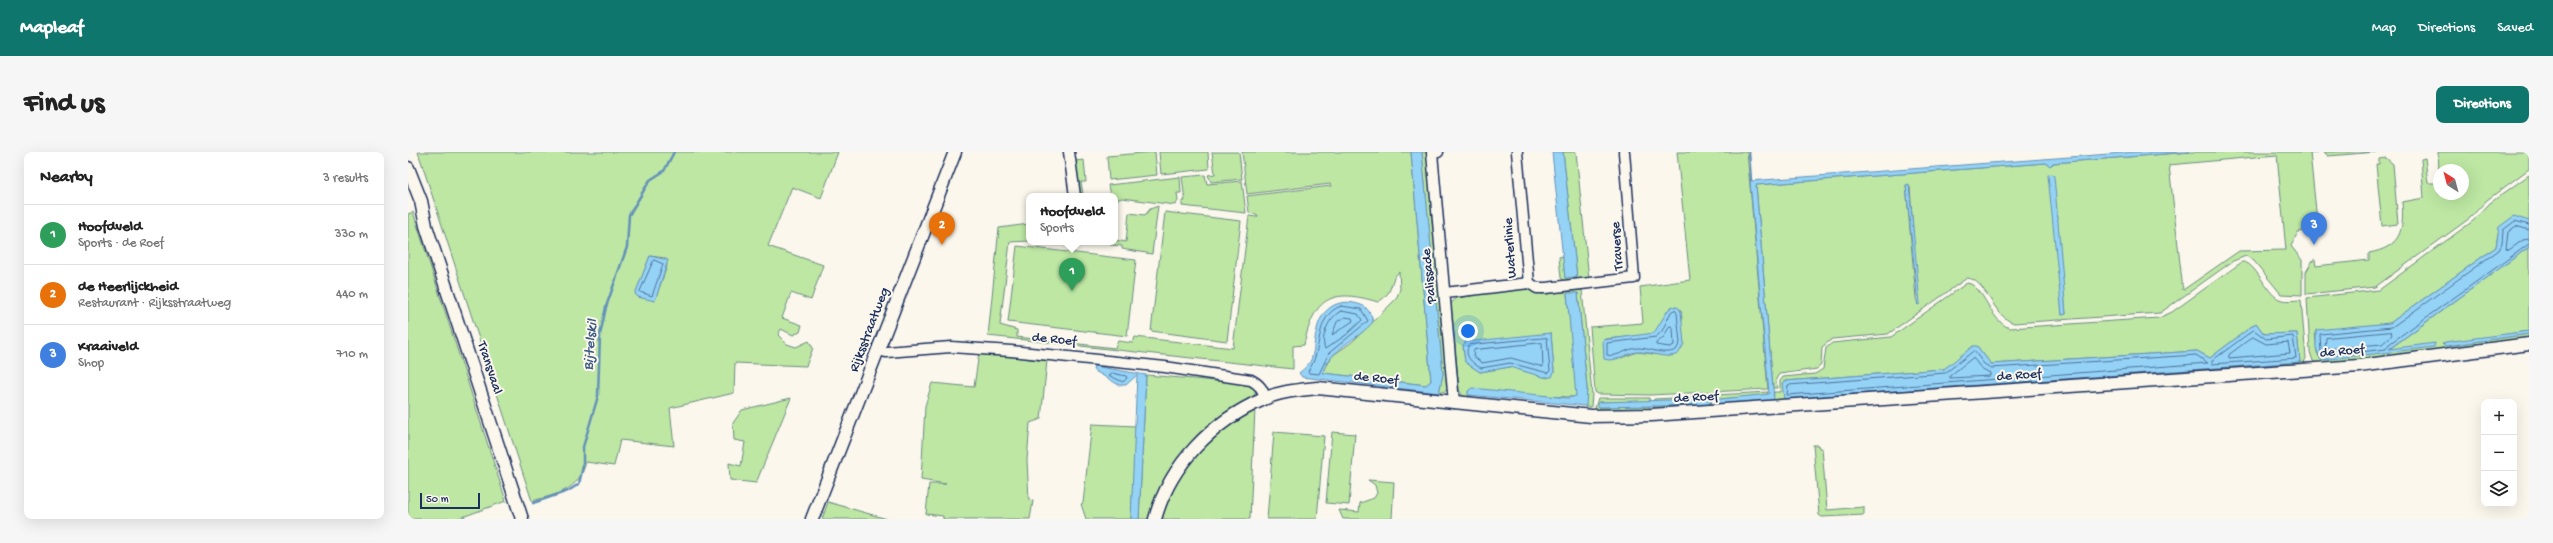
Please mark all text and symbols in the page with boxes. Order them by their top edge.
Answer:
text: Mapleaf [20,17,83,40]
text: Map [2372,20,2396,37]
text: Directions [2418,20,2475,37]
text: Saved [2497,20,2533,37]
button: Directions [2436,86,2529,123]
text: Find us [24,88,104,121]
north arrow [2433,164,2469,200]
text: Nearby [40,168,93,188]
text: 3 results [323,171,368,186]
popup [1026,193,1118,245]
text: Hoofdveld [1040,203,1104,221]
pin: 2 [929,212,955,245]
pin: 3 [2301,212,2327,245]
street label: Waterlinie [1500,216,1522,279]
text: Hoofdveld [78,218,142,236]
street label: Traverse [1608,220,1628,272]
text: Sports [1040,221,1074,236]
text: 1 [50,227,56,242]
text: 330 m [335,227,368,242]
text: Sports · de Roef [78,236,164,251]
street label: Palissade [1419,247,1441,305]
pin: 1 [1059,258,1085,291]
text: de Heerlijckheid [78,278,178,296]
street label: Rijksstraatweg [846,285,894,375]
text: 2 [50,287,56,302]
text: 440 m [336,287,368,302]
text: Restaurant · Rijksstraatweg [78,296,231,311]
water label: Bijtelskil [580,317,602,371]
your location [1458,321,1478,341]
street label: de Roef [1031,329,1079,351]
text: Kraaiveld [78,338,138,356]
street label: Transvaal [472,338,506,397]
street label: de Roef [2319,341,2367,362]
text: 3 [50,347,56,362]
text: 710 m [336,347,368,362]
text: Shop [78,356,104,371]
street label: de Roef [1996,366,2044,386]
street label: de Roef [1353,368,1401,390]
street label: de Roef [1673,388,1721,408]
map controls [2481,399,2517,507]
button: + [2481,399,2517,435]
button: − [2481,435,2517,471]
button: layers [2481,471,2517,507]
scale bar [420,491,480,510]
text: 50 m [426,494,448,506]

